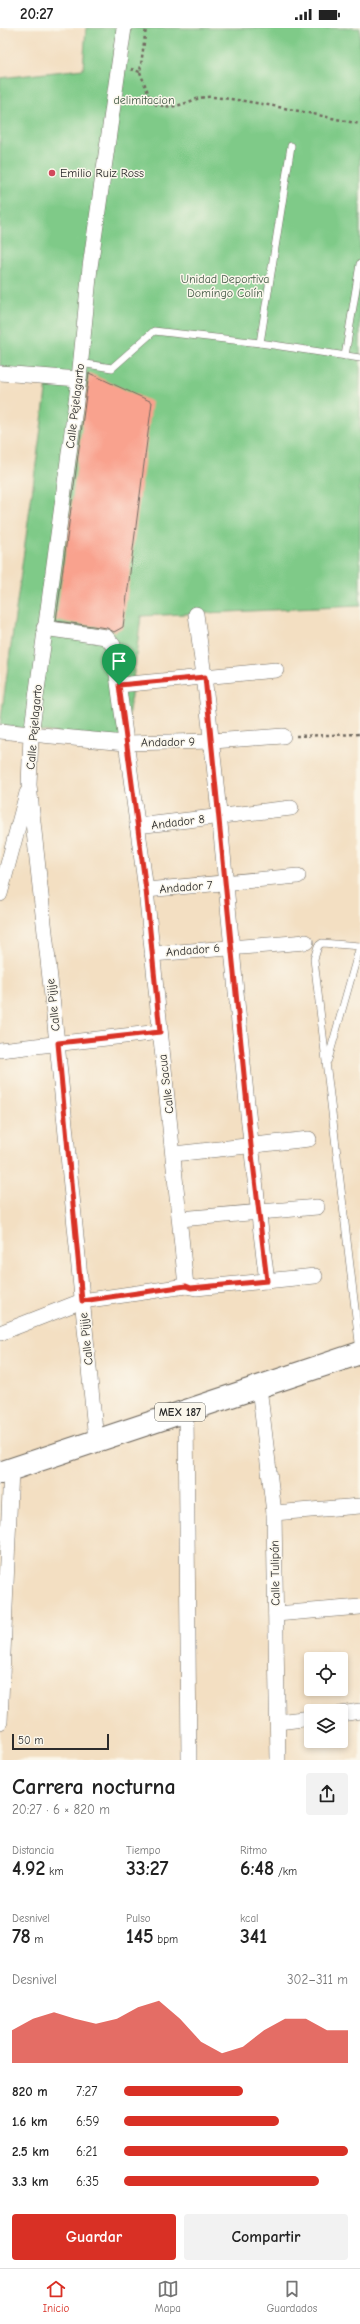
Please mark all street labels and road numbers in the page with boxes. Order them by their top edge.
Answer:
street label: Calle Pejelagarto [63,363,87,449]
street label: Calle Pejelagarto [23,684,45,770]
street label: Andador 9 [141,735,195,749]
street label: Andador 8 [150,812,206,832]
street label: Andador 7 [159,878,213,896]
street label: Andador 6 [165,941,221,959]
street label: Calle Pijije [43,978,63,1032]
street label: Calle Sacua [155,1053,177,1115]
street label: Calle Pijije [76,1312,96,1366]
road number: MEX 187 [155,1403,205,1421]
street label: Calle Tulipán [267,1540,283,1606]

